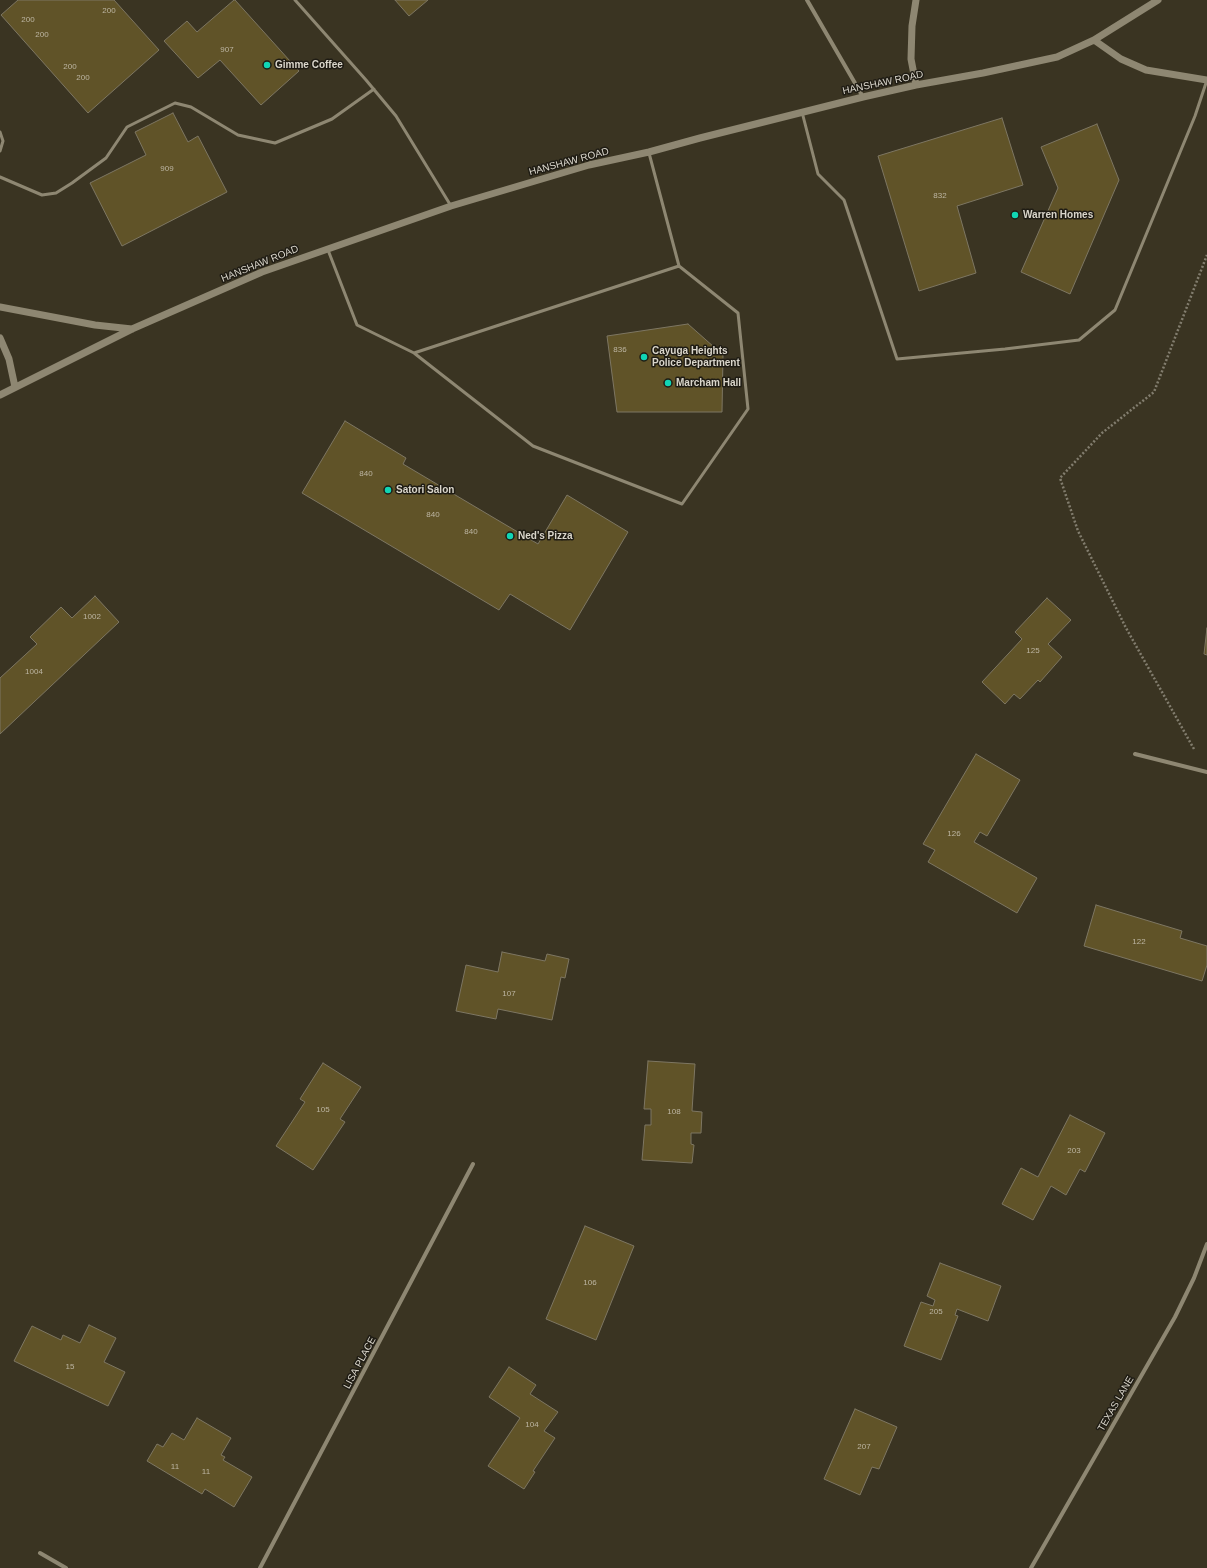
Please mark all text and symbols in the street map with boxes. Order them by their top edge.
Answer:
house number: 200 [102,6,116,16]
house number: 200 [21,15,35,25]
house number: 200 [35,30,49,40]
house number: 907 [220,45,234,55]
place label: Gimme Coffee [275,59,343,71]
marker: Gimme Coffee [262,60,272,70]
house number: 200 [63,62,77,72]
street label: HANSHAW ROAD [841,69,925,97]
house number: 200 [76,73,90,83]
street label: HANSHAW ROAD [528,146,610,178]
house number: 909 [160,164,174,174]
house number: 832 [933,191,947,201]
place label: Warren Homes [1023,209,1093,221]
marker: Warren Homes [1010,210,1020,220]
street label: HANSHAW ROAD [220,243,300,285]
house number: 836 [613,345,627,355]
place label: Cayuga Heights Police Department [652,345,740,368]
marker: Cayuga Heights Police Department [639,352,649,362]
place label: Marcham Hall [676,377,741,389]
marker: Marcham Hall [663,378,673,388]
house number: 840 [359,469,373,479]
place label: Satori Salon [396,484,454,496]
marker: Satori Salon [383,485,393,495]
house number: 840 [426,510,440,520]
house number: 840 [464,527,478,537]
place label: Ned's Pizza [518,530,573,542]
marker: Ned's Pizza [505,531,515,541]
house number: 1002 [83,612,101,622]
house number: 125 [1026,646,1040,656]
house number: 1004 [25,667,43,677]
house number: 126 [947,829,961,839]
house number: 122 [1132,937,1146,947]
house number: 107 [502,989,516,999]
house number: 105 [316,1105,330,1115]
house number: 108 [667,1107,681,1117]
house number: 203 [1067,1146,1081,1156]
house number: 106 [583,1278,597,1288]
house number: 205 [929,1307,943,1317]
street label: LISA PLACE [341,1335,379,1391]
house number: 15 [66,1362,74,1372]
street label: TEXAS LANE [1095,1374,1137,1434]
house number: 104 [525,1420,539,1430]
house number: 207 [857,1442,871,1452]
house number: 11 [171,1462,179,1472]
house number: 11 [202,1467,210,1477]

